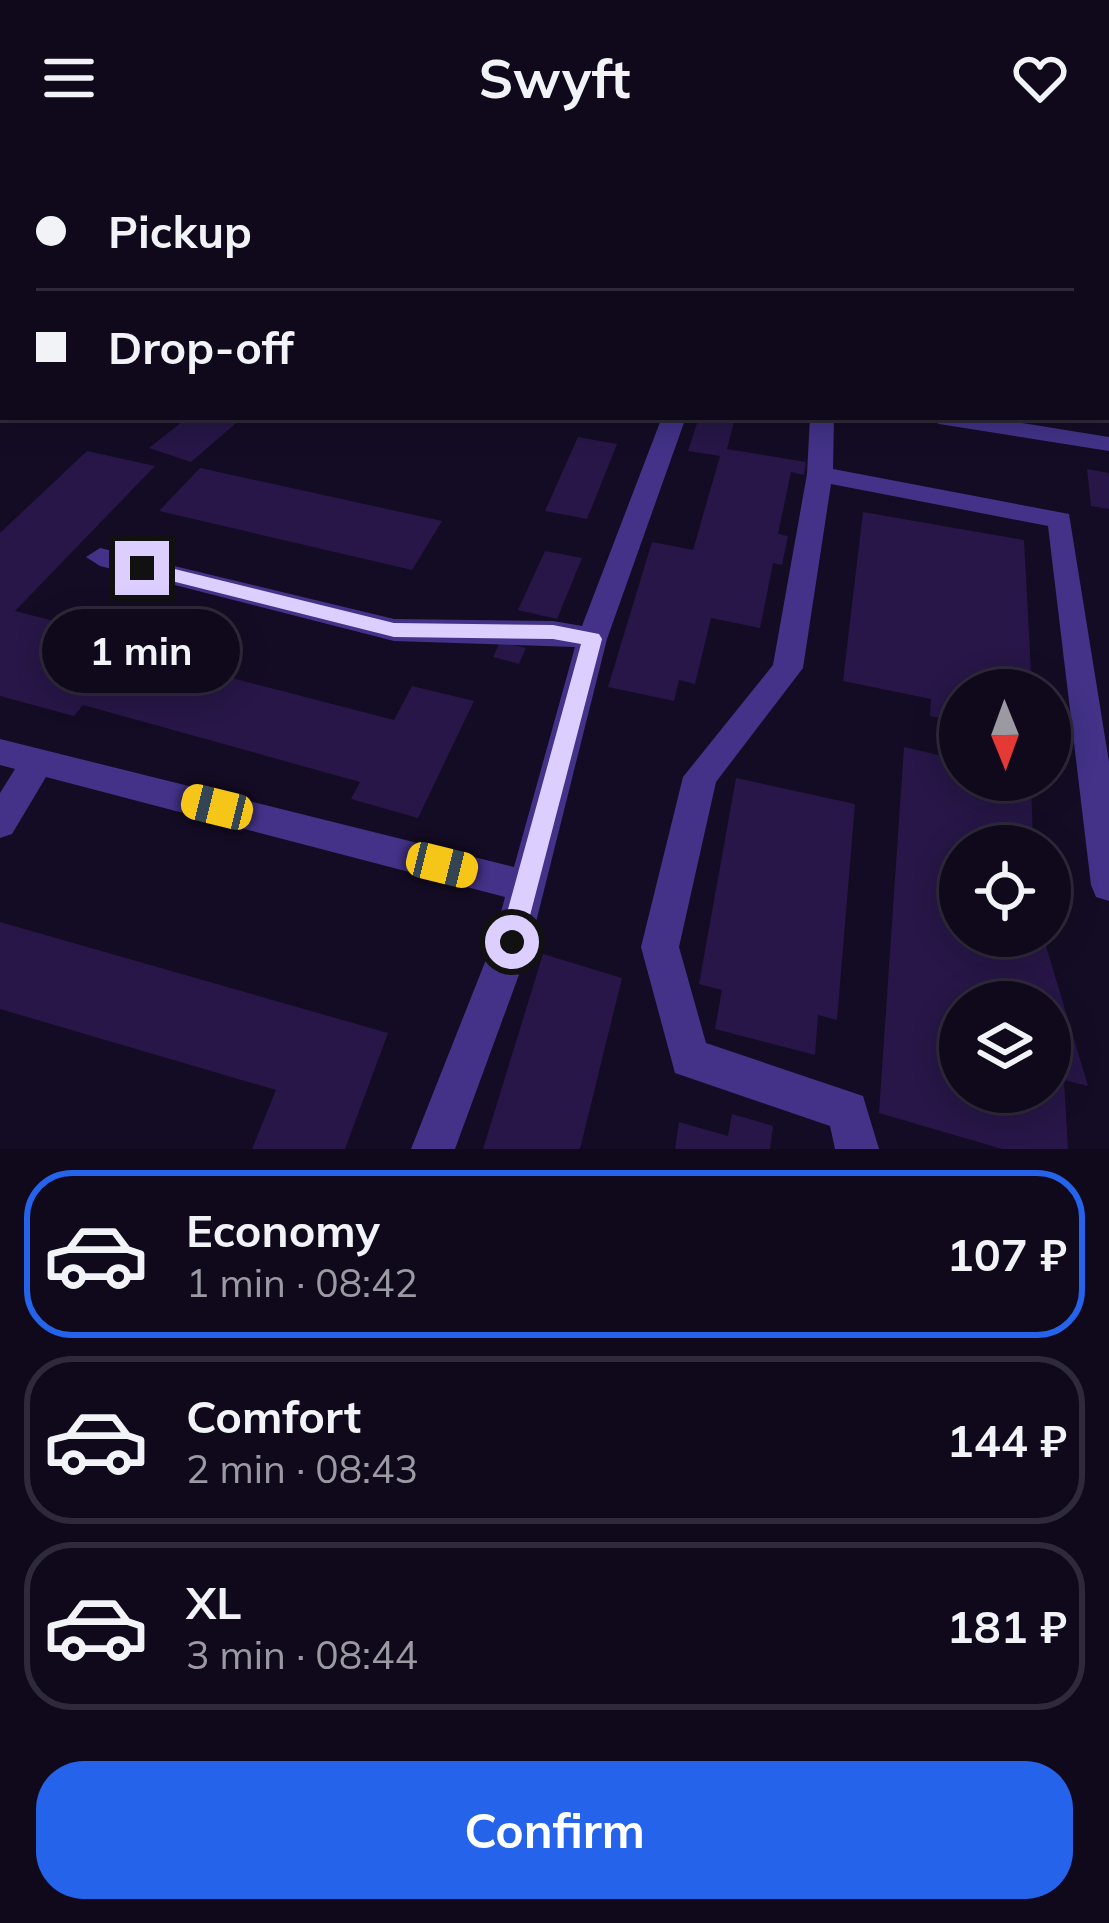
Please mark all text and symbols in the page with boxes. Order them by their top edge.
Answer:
text: Swyft [478,44,631,112]
icon: menu [36,45,102,111]
icon: heart [1007,45,1073,111]
text: Pickup [108,203,252,259]
text: Drop-off [108,319,294,375]
route end [115,541,169,595]
callout: 1 min [43,610,241,694]
text: 1 min [90,626,192,675]
north arrow [939,669,1071,801]
map controls [939,669,1071,1113]
car [178,781,256,833]
button: locate [939,825,1071,957]
car [403,839,481,891]
route start [485,915,539,969]
button: layers [939,981,1071,1113]
icon: car [42,1200,150,1308]
text: Economy [186,1202,380,1258]
text: 107 ₽ [947,1226,1067,1282]
text: 1 min · 08:42 [186,1258,418,1307]
icon: car [42,1386,150,1494]
text: Comfort [186,1388,361,1444]
text: 144 ₽ [947,1412,1067,1468]
text: 2 min · 08:43 [186,1444,418,1493]
icon: car [42,1572,150,1680]
text: XL [186,1574,241,1630]
text: 181 ₽ [947,1598,1067,1654]
text: 3 min · 08:44 [186,1630,418,1679]
button: Confirm [36,1761,1073,1899]

